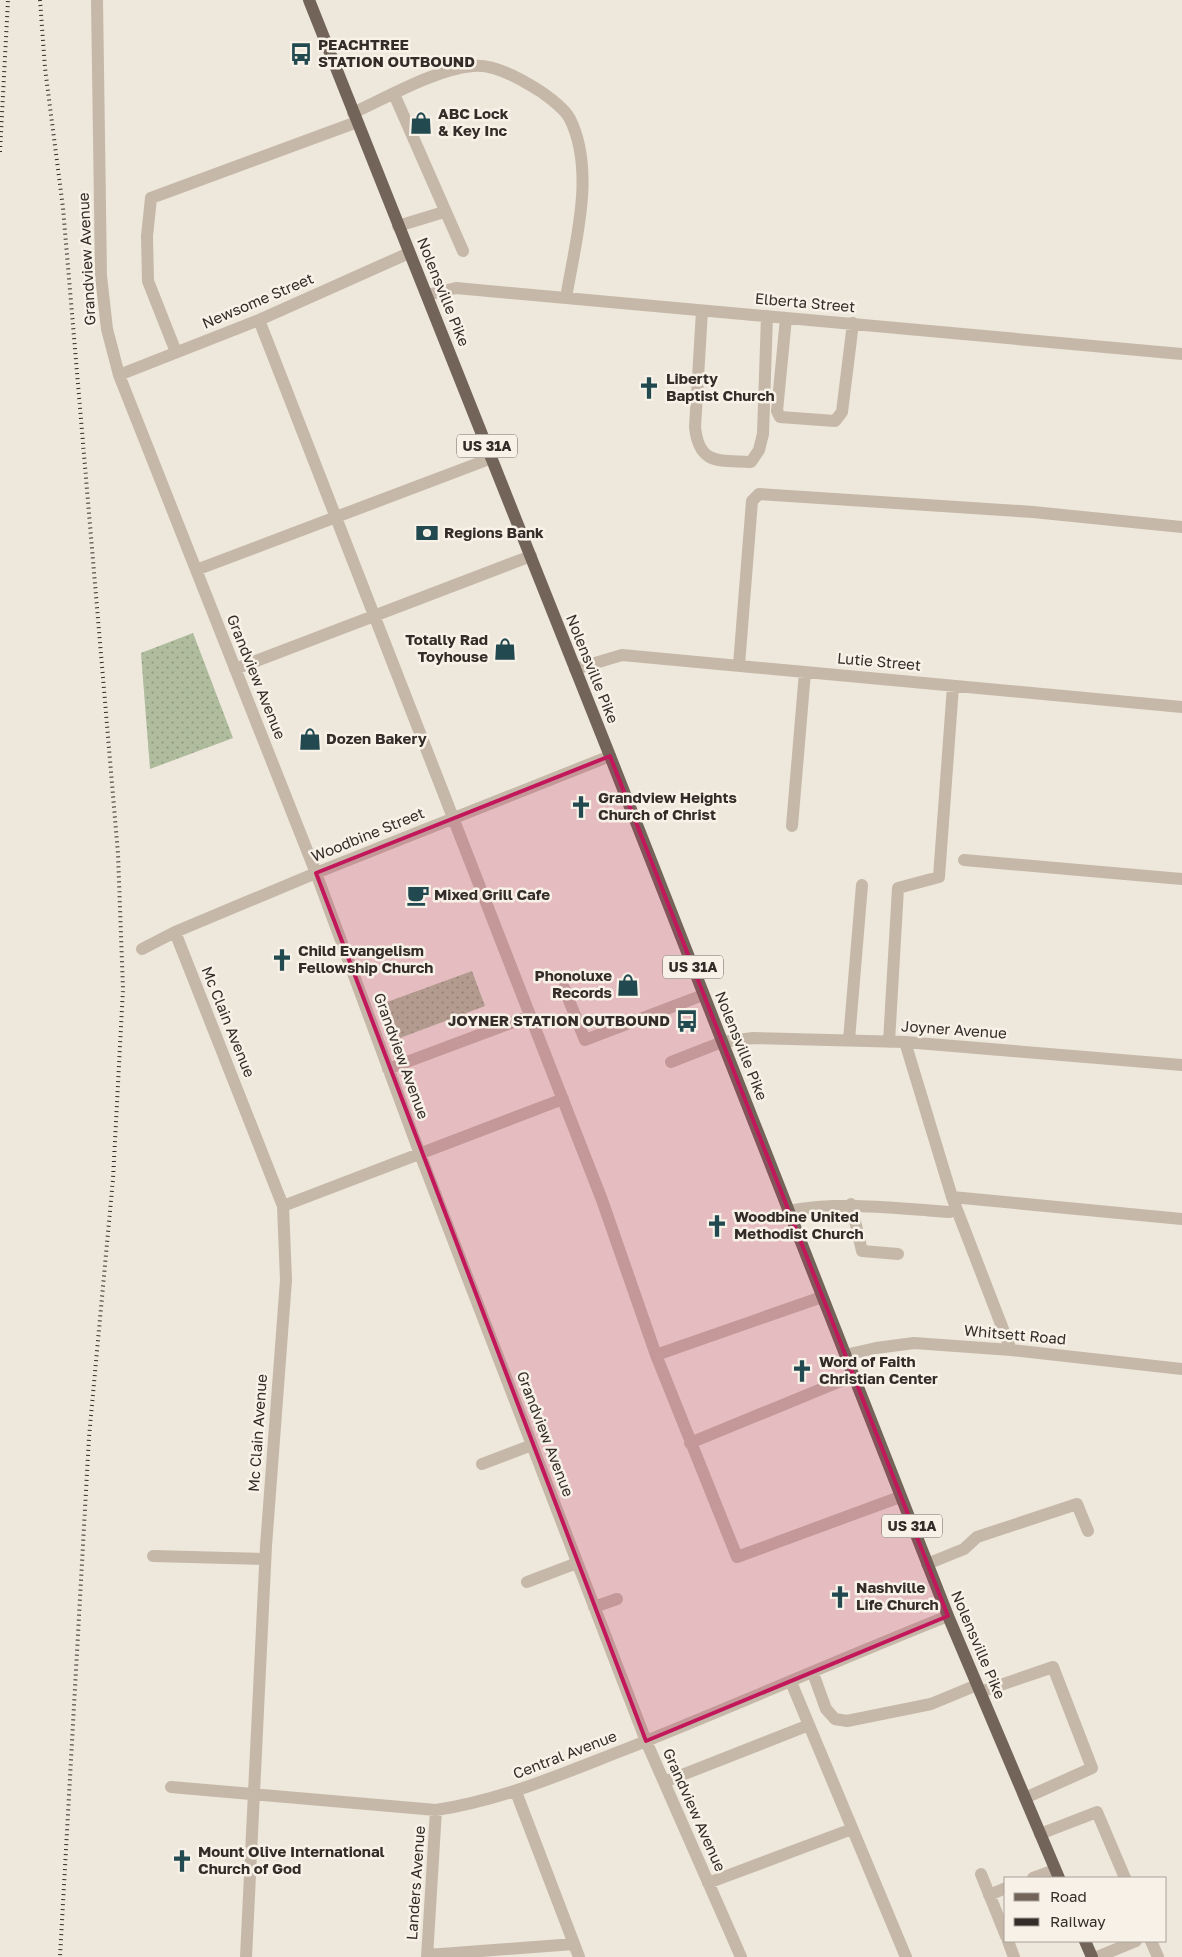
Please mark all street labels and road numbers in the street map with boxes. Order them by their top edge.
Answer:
street label: Grandview Avenue [74,192,98,326]
street label: Nolensville Pike [414,234,474,349]
street label: Newsome Street [199,269,316,332]
street label: Elberta Street [754,289,856,315]
road number: US 31A [457,434,517,458]
street label: Nolensville Pike [563,611,623,726]
street label: Grandview Avenue [224,612,290,742]
street label: Lutie Street [836,648,922,674]
street label: Woodbine Street [308,803,427,865]
road number: US 31A [663,956,723,979]
street label: Mc Clain Avenue [198,963,260,1080]
street label: Nolensville Pike [712,988,772,1103]
street label: Grandview Avenue [371,990,433,1122]
street label: Joyner Avenue [901,1016,1008,1042]
street label: Whitsett Road [963,1321,1067,1347]
street label: Grandview Avenue [514,1368,578,1499]
street label: Mc Clain Avenue [244,1373,270,1493]
road number: US 31A [882,1514,942,1538]
street label: Nolensville Pike [948,1588,1010,1702]
street label: Central Avenue [510,1726,619,1782]
street label: Grandview Avenue [660,1745,730,1874]
street label: Landers Avenue [402,1825,428,1941]

